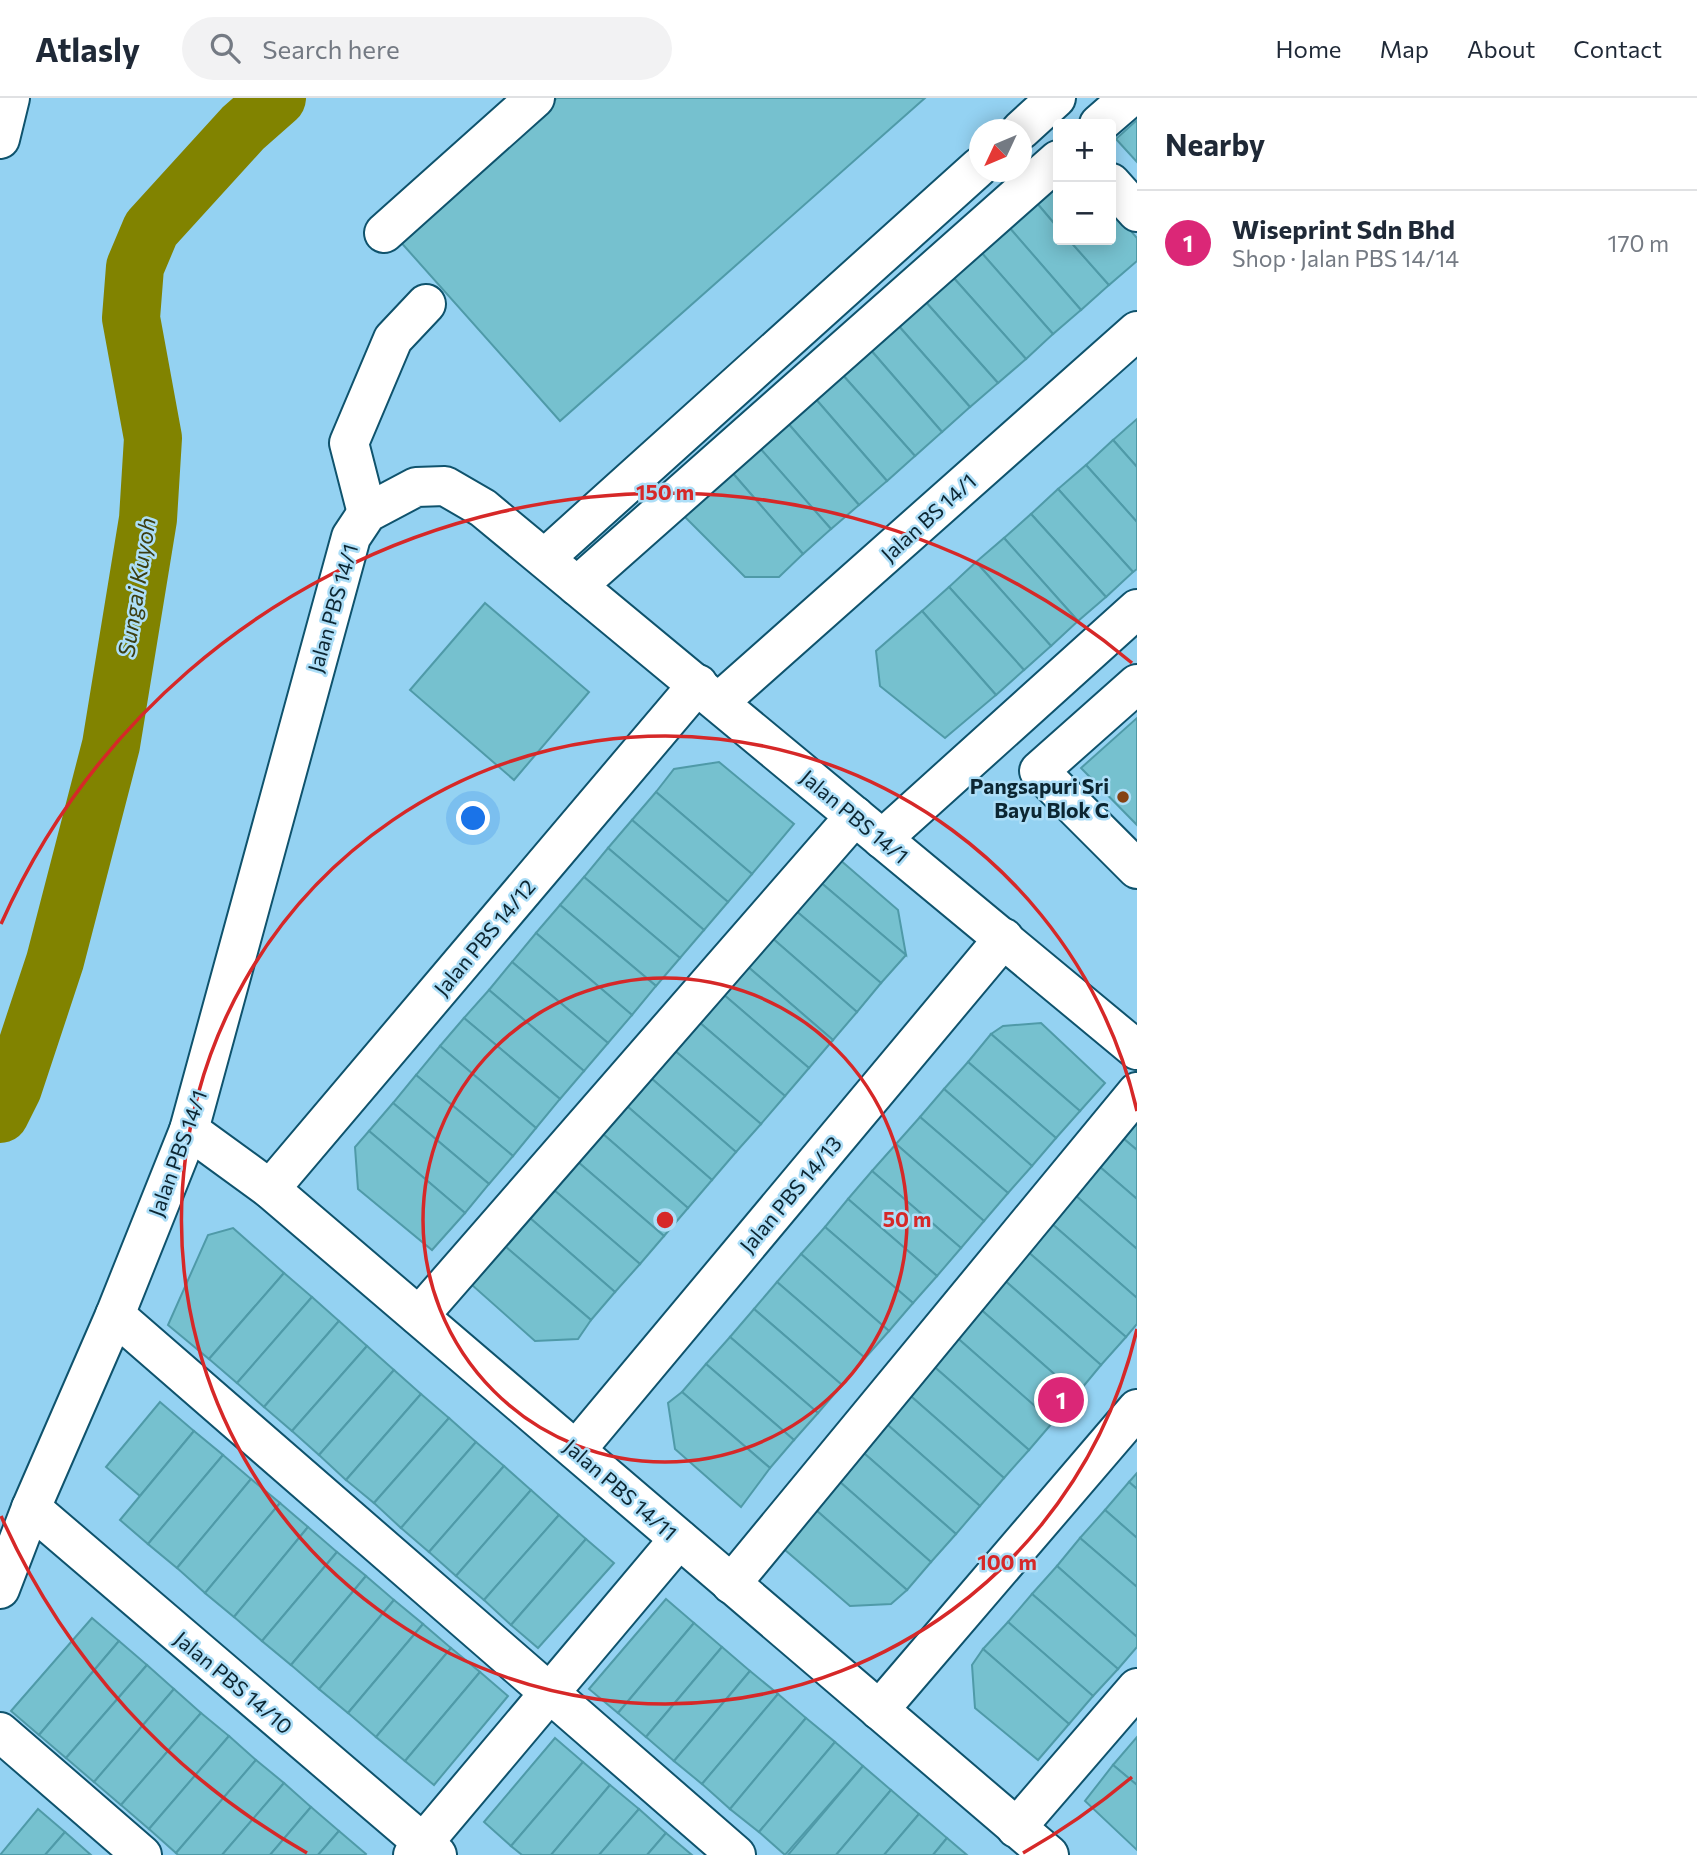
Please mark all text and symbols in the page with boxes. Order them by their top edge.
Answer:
search box [182,17,672,80]
text: Atlasly [35,28,140,69]
icon: search [206,29,244,67]
text: Search here [262,33,400,64]
text: Home [1276,34,1342,63]
text: Map [1380,34,1429,63]
text: About [1467,34,1535,63]
text: Contact [1573,34,1662,63]
north arrow [969,119,1032,182]
map controls [1053,119,1116,245]
button: + [1053,119,1116,182]
text: Nearby [1165,125,1265,162]
button: − [1053,182,1116,245]
text: Wiseprint Sdn Bhd [1232,213,1455,244]
text: 1 [1183,229,1193,257]
text: 170 m [1608,229,1669,257]
text: Shop · Jalan PBS 14/14 [1232,244,1459,272]
street label: Jalan BS 14/1 [875,468,981,566]
text: 150 m [636,479,694,504]
water label: Sungai Kuyoh [111,515,161,659]
street label: Jalan PBS 14/1 [302,541,362,675]
street label: Jalan PBS 14/1 [796,764,914,868]
place label: Pangsapuri Sri Bayu Blok C [970,773,1109,822]
marker: Pangsapuri Sri Bayu Blok C [1115,789,1131,805]
your location [456,801,490,835]
street label: Jalan PBS 14/12 [428,874,540,1000]
street label: Jalan PBS 14/1 [143,1086,211,1220]
street label: Jalan PBS 14/13 [734,1131,846,1257]
text: 50 m [883,1206,931,1231]
centre of rings [653,1208,677,1232]
pin: 1 [1038,1374,1084,1426]
street label: Jalan PBS 14/11 [559,1433,683,1545]
text: 100 m [977,1549,1037,1574]
street label: Jalan PBS 14/10 [170,1625,298,1739]

